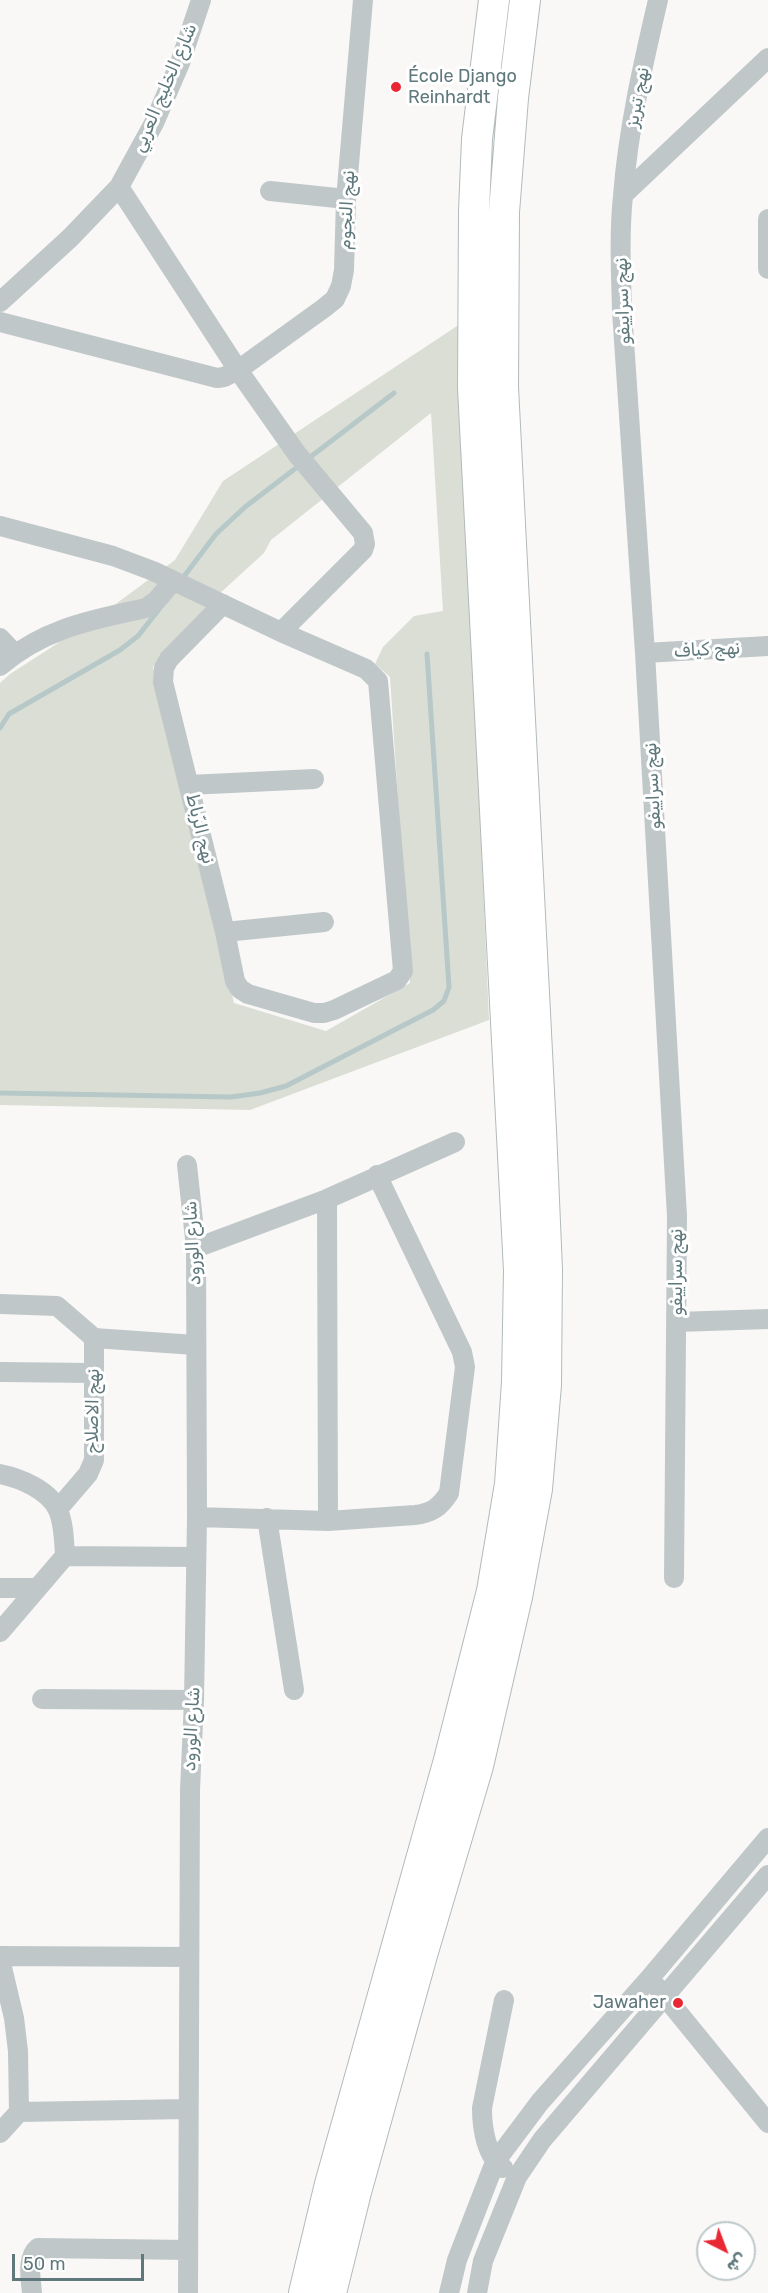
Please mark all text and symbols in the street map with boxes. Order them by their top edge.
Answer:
street label: شارع الخليج العربي [128,20,202,156]
street label: نهج تبريز [622,65,654,129]
place label: École Django Reinhardt [408,66,517,109]
marker: École Django Reinhardt [389,80,403,94]
street label: نهج النجوم [334,170,360,250]
street label: نهج سراييفو [611,257,635,345]
street label: نهج كياف [673,637,741,663]
street label: نهج سراييفو [640,742,666,830]
street label: نهج الرّباط [181,792,219,866]
street label: شارع الورود [180,1200,206,1286]
street label: نهج سراييفو [666,1228,688,1316]
street label: نهج الاصلاح [81,1368,105,1454]
street label: شارع الورود [179,1686,205,1772]
place label: Jawaher [593,1992,666,2014]
marker: Jawaher [671,1996,685,2010]
north arrow [696,2221,756,2281]
scale bar [15,2242,147,2280]
text: ش [723,2249,751,2277]
text: 50 m [23,2253,66,2275]

